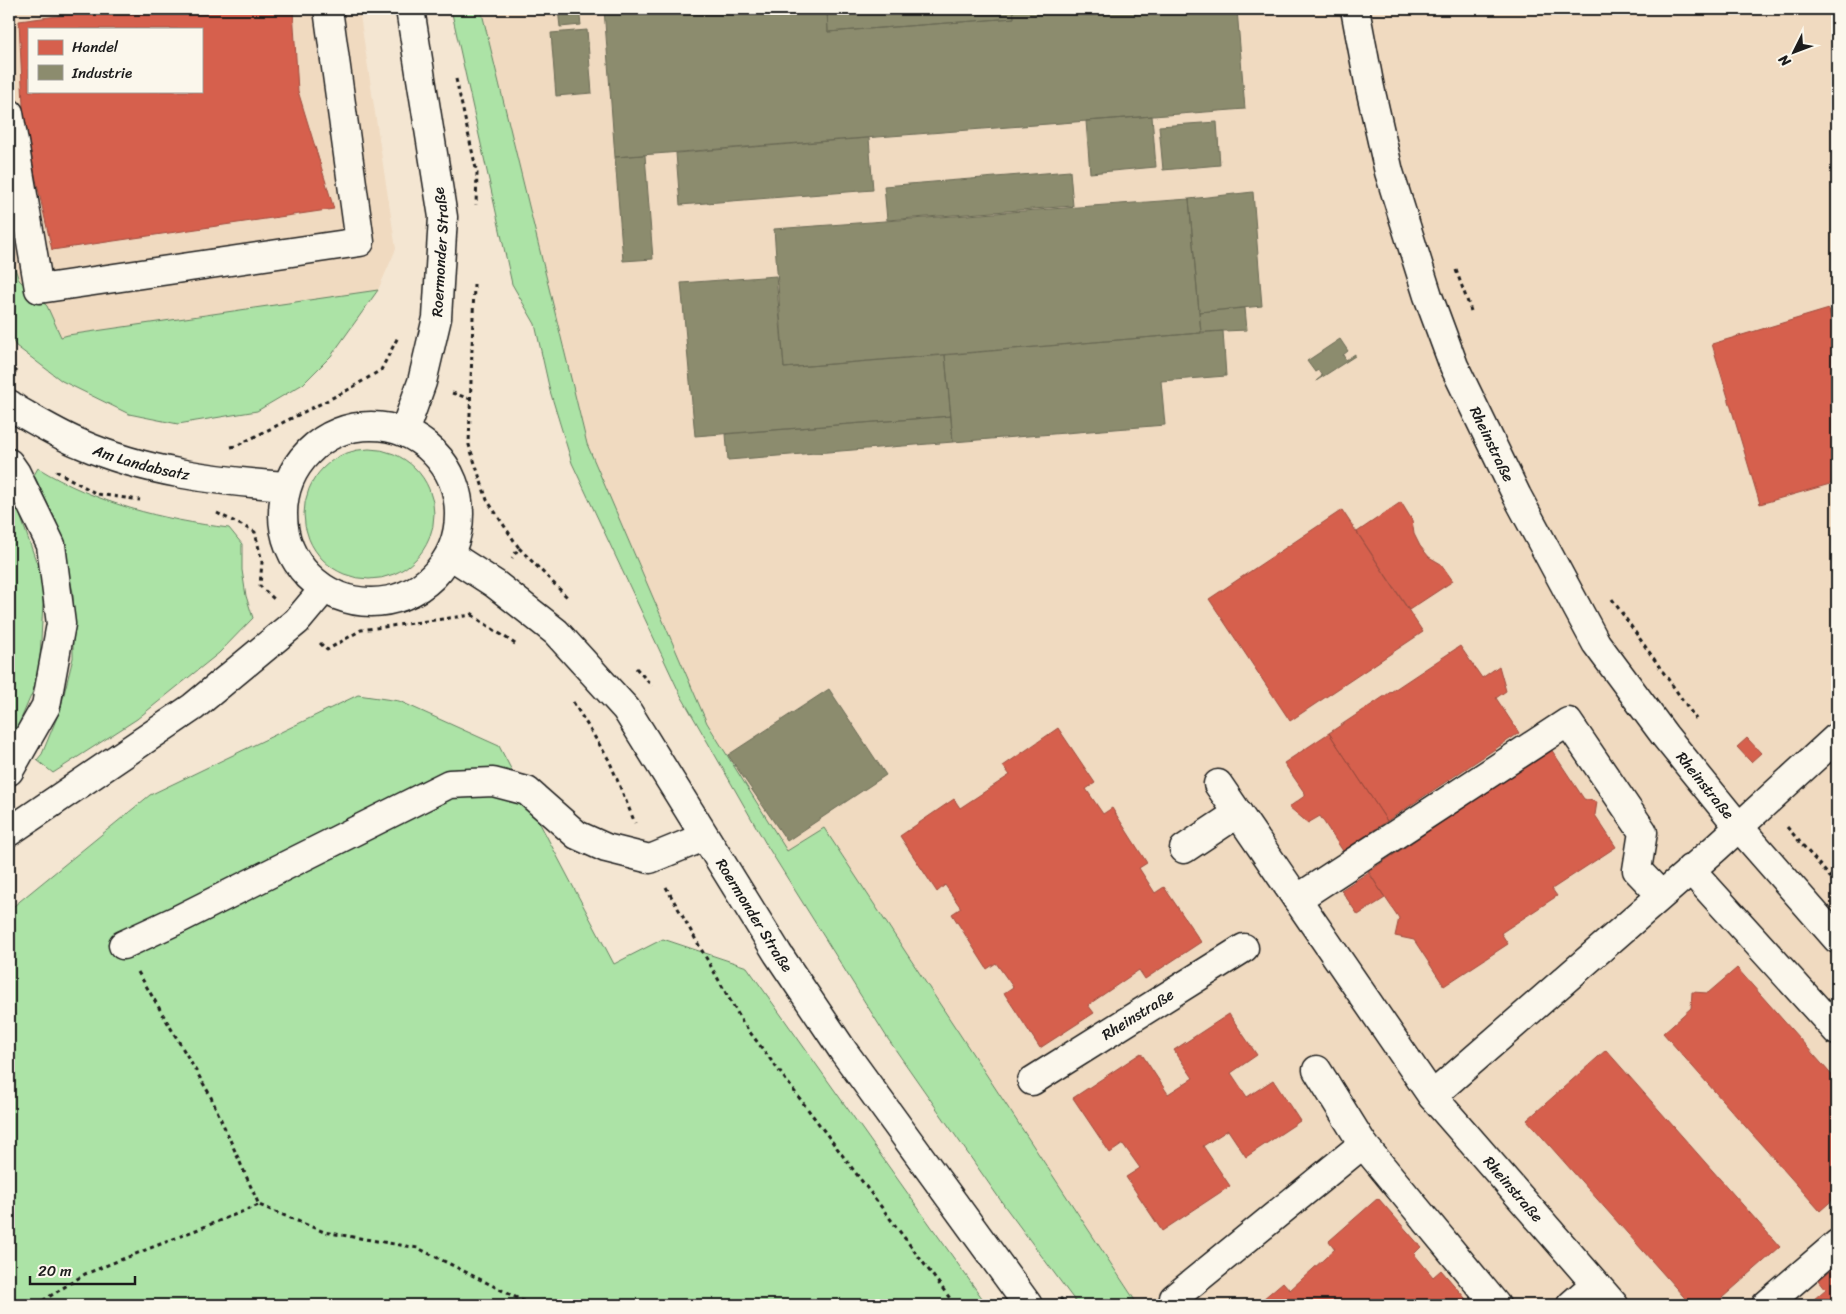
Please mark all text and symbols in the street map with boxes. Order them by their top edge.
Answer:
legend [28,28,202,92]
north arrow [1768,28,1818,78]
text: Handel [72,34,119,60]
text: N [1772,48,1798,73]
text: Industrie [71,60,132,86]
street label: Roermonder Straße [424,185,456,318]
street label: Rheinstraße [1462,402,1521,487]
street label: Am Landabsatz [88,437,193,488]
street label: Rheinstraße [1669,746,1741,825]
street label: Roermonder Straße [709,853,800,977]
street label: Rheinstraße [1096,982,1180,1047]
street label: Rheinstraße [1477,1150,1550,1229]
scale bar [30,1254,135,1286]
text: 20 m [38,1258,72,1284]

